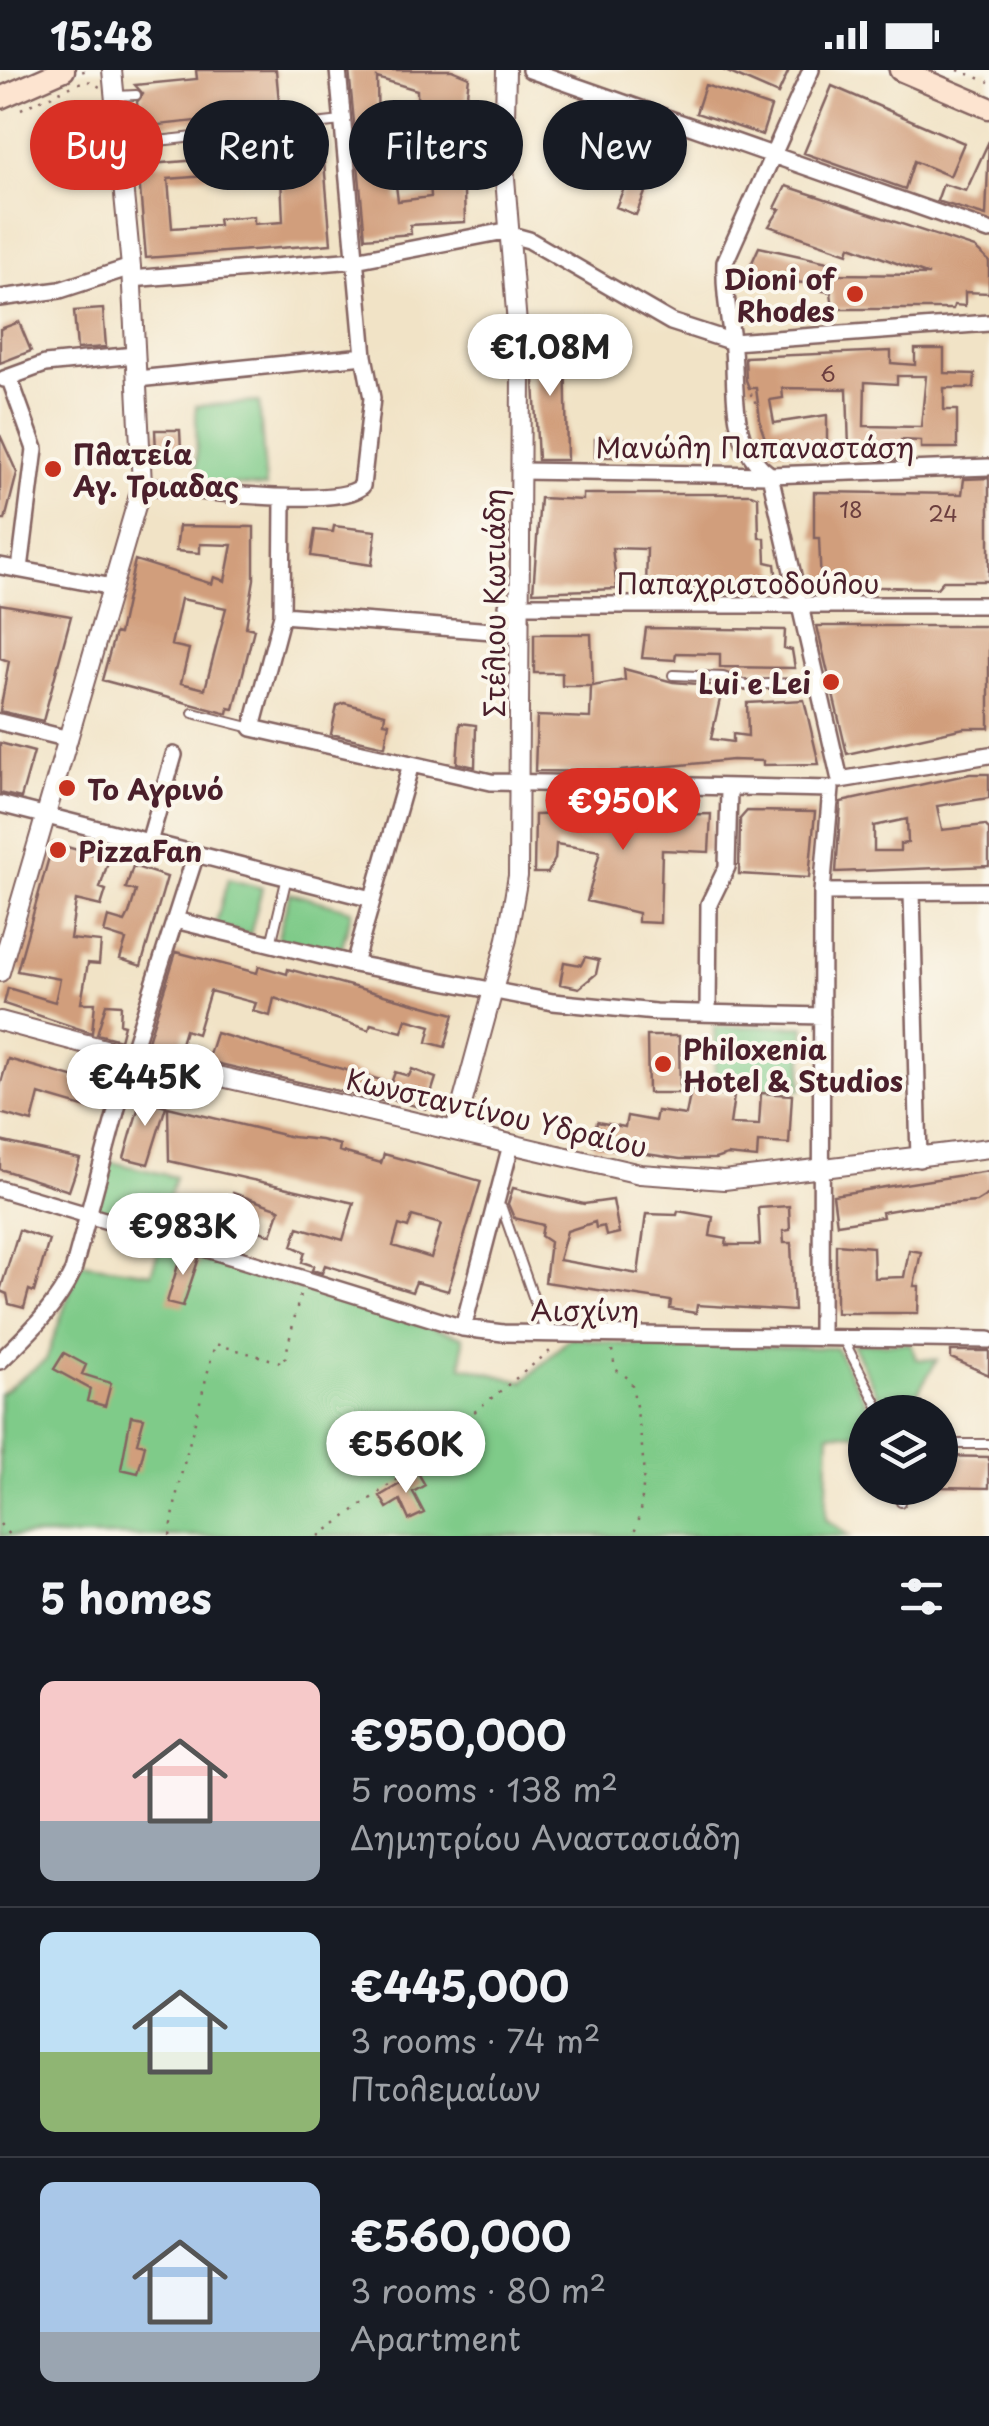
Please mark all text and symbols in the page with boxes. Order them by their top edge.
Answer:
text: 15:48 [50,7,154,64]
chip: Buy [30,100,163,190]
chip: Rent [183,100,329,190]
chip: Filters [349,100,523,190]
chip: New [543,100,687,190]
place label: Dioni of Rhodes [723,257,838,332]
marker: Dioni of Rhodes [844,283,866,305]
pin: €1.08M [469,314,631,399]
text: €1.08M [490,322,610,370]
house number: 6 [820,356,836,389]
street label: Μανώλη Παπαναστάση [595,425,915,468]
place label: Πλατεία Αγ. Τριαδας [73,432,239,507]
marker: Πλατεία Αγ. Τριαδας [42,458,64,480]
street label: Στέλιου Κωτιάδη [472,488,515,718]
house number: 18 [839,492,863,525]
house number: 24 [928,496,958,529]
street label: Παπαχριστοδούλου [617,561,879,604]
place label: Lui e Lei [698,661,811,704]
marker: Lui e Lei [820,671,842,693]
place label: Το Αγρινό [87,767,223,810]
pin: €950K [553,768,693,853]
text: €950K [567,776,679,824]
marker: Το Αγρινό [56,777,78,799]
place label: PizzaFan [78,829,202,872]
marker: PizzaFan [47,839,69,861]
place label: Philoxenia Hotel & Studios [683,1027,903,1102]
pin: €445K [75,1044,215,1129]
text: €445K [89,1052,201,1100]
marker: Philoxenia Hotel & Studios [652,1053,674,1075]
street label: Κωνσταντίνου Υδραίου [342,1056,652,1168]
pin: €983K [113,1193,253,1278]
text: €983K [129,1201,237,1249]
street label: Αισχίνη [531,1288,639,1331]
map controls [848,1395,958,1505]
button: layers [848,1395,958,1505]
pin: €560K [336,1411,476,1496]
text: €560K [348,1419,464,1467]
text: 5 homes [40,1565,212,1628]
icon: filters [894,1569,949,1624]
text: €950,000 [350,1702,567,1765]
icon: home [120,1721,240,1841]
text: 5 rooms · 138 m² [350,1765,618,1813]
text: Δημητρίου Αναστασιάδη [350,1813,741,1861]
text: €445,000 [350,1953,569,2016]
icon: home [120,1972,240,2092]
text: 3 rooms · 74 m² [350,2016,600,2064]
text: Πτολεμαίων [350,2064,542,2112]
text: €560,000 [350,2203,571,2266]
icon: home [120,2222,240,2342]
text: 3 rooms · 80 m² [350,2266,606,2314]
text: Apartment [350,2314,521,2362]

